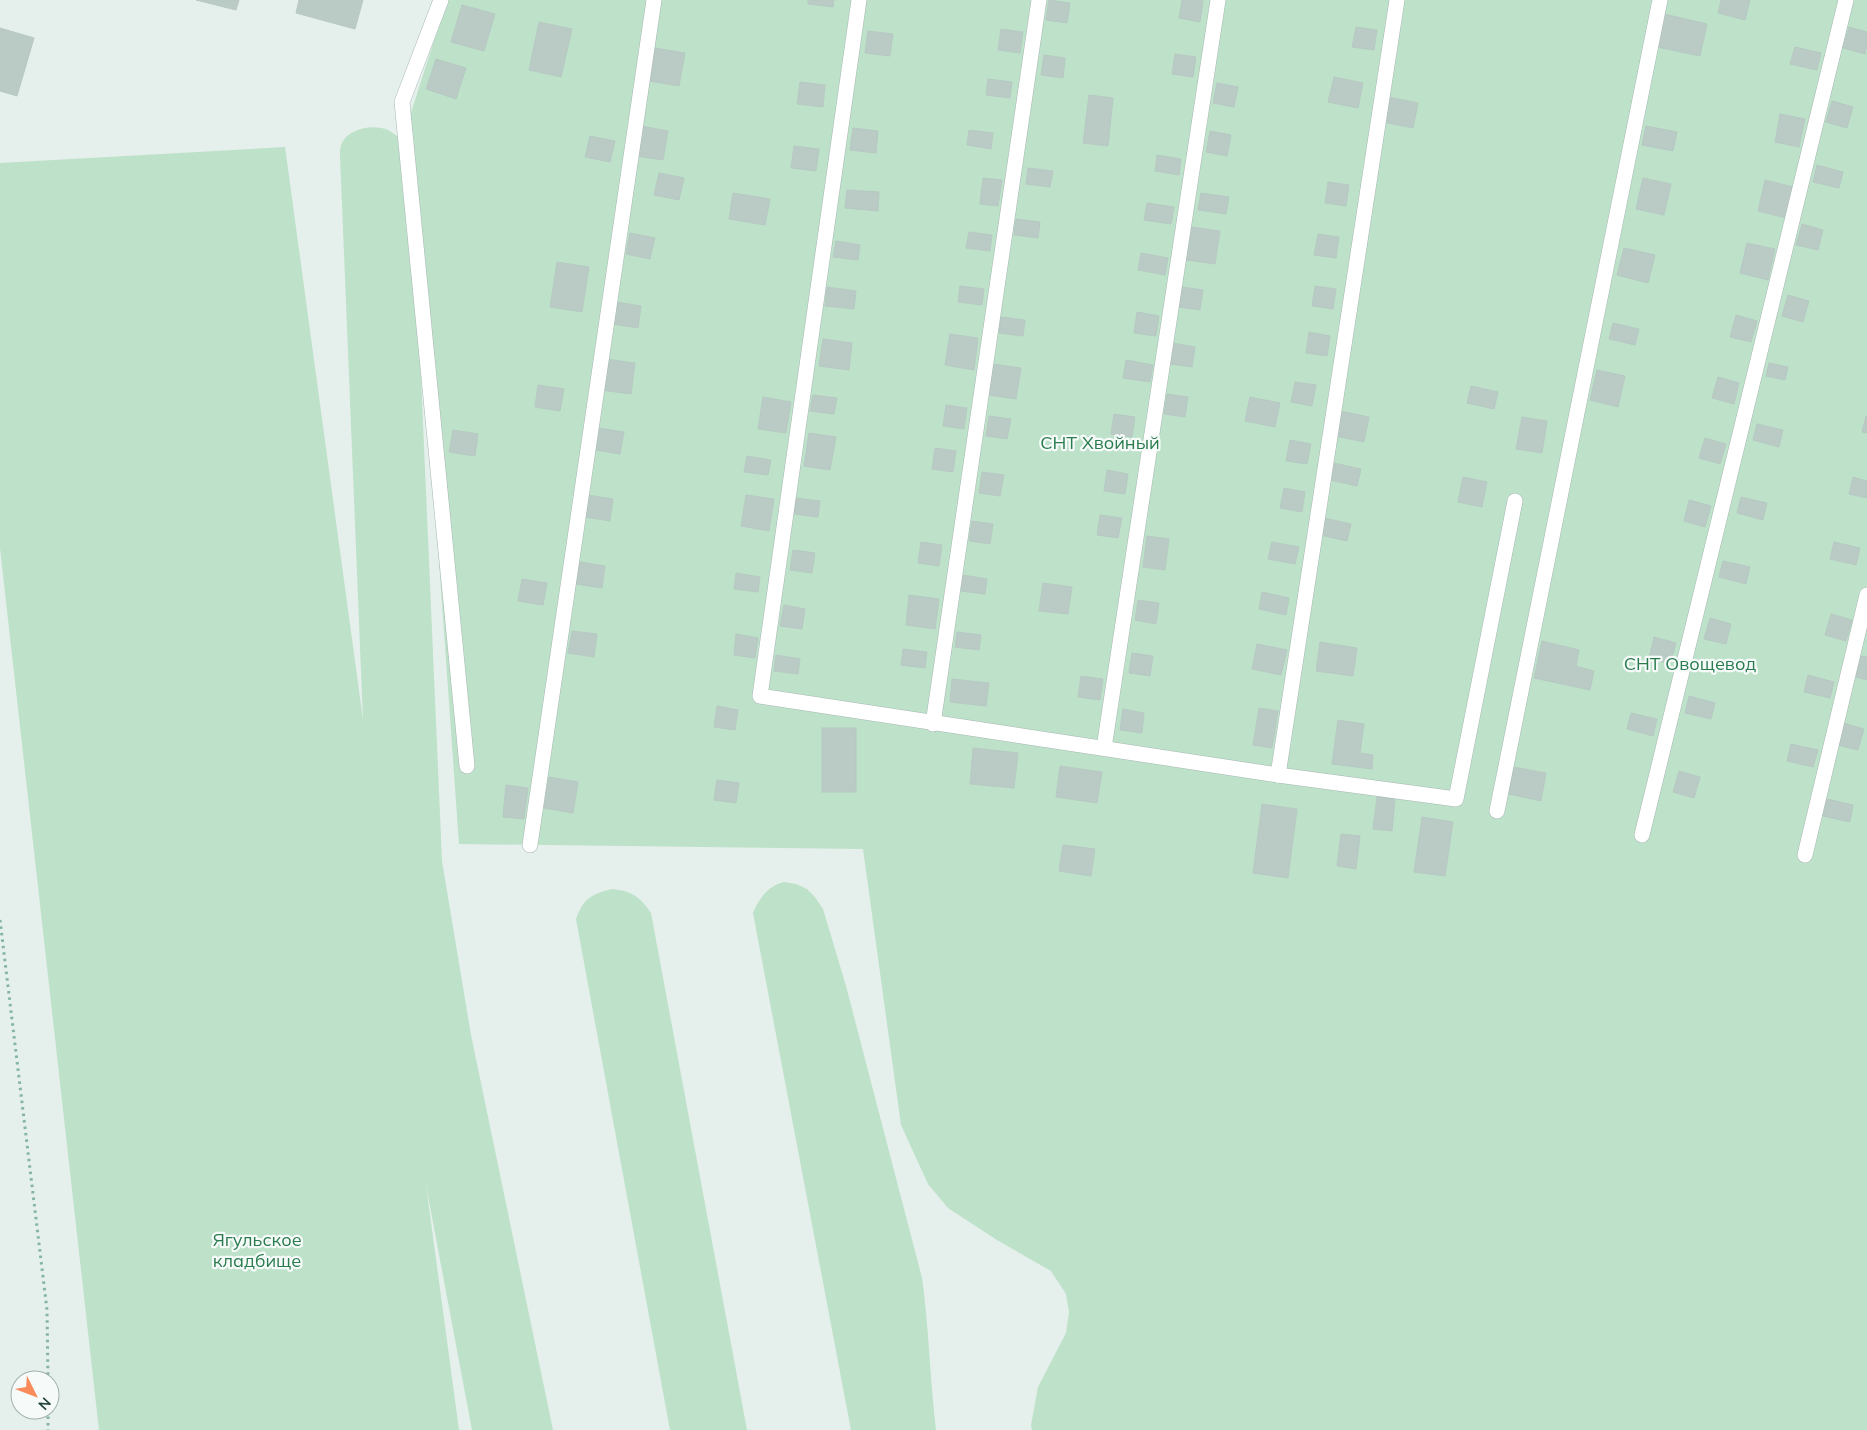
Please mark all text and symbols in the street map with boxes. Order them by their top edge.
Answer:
park label: СНТ Хвойный [1040,431,1160,454]
park label: СНТ Овощевод [1624,652,1756,675]
park label: Ягульское кладбище [212,1228,302,1272]
north arrow [10,1370,60,1420]
text: N [34,1394,55,1414]

